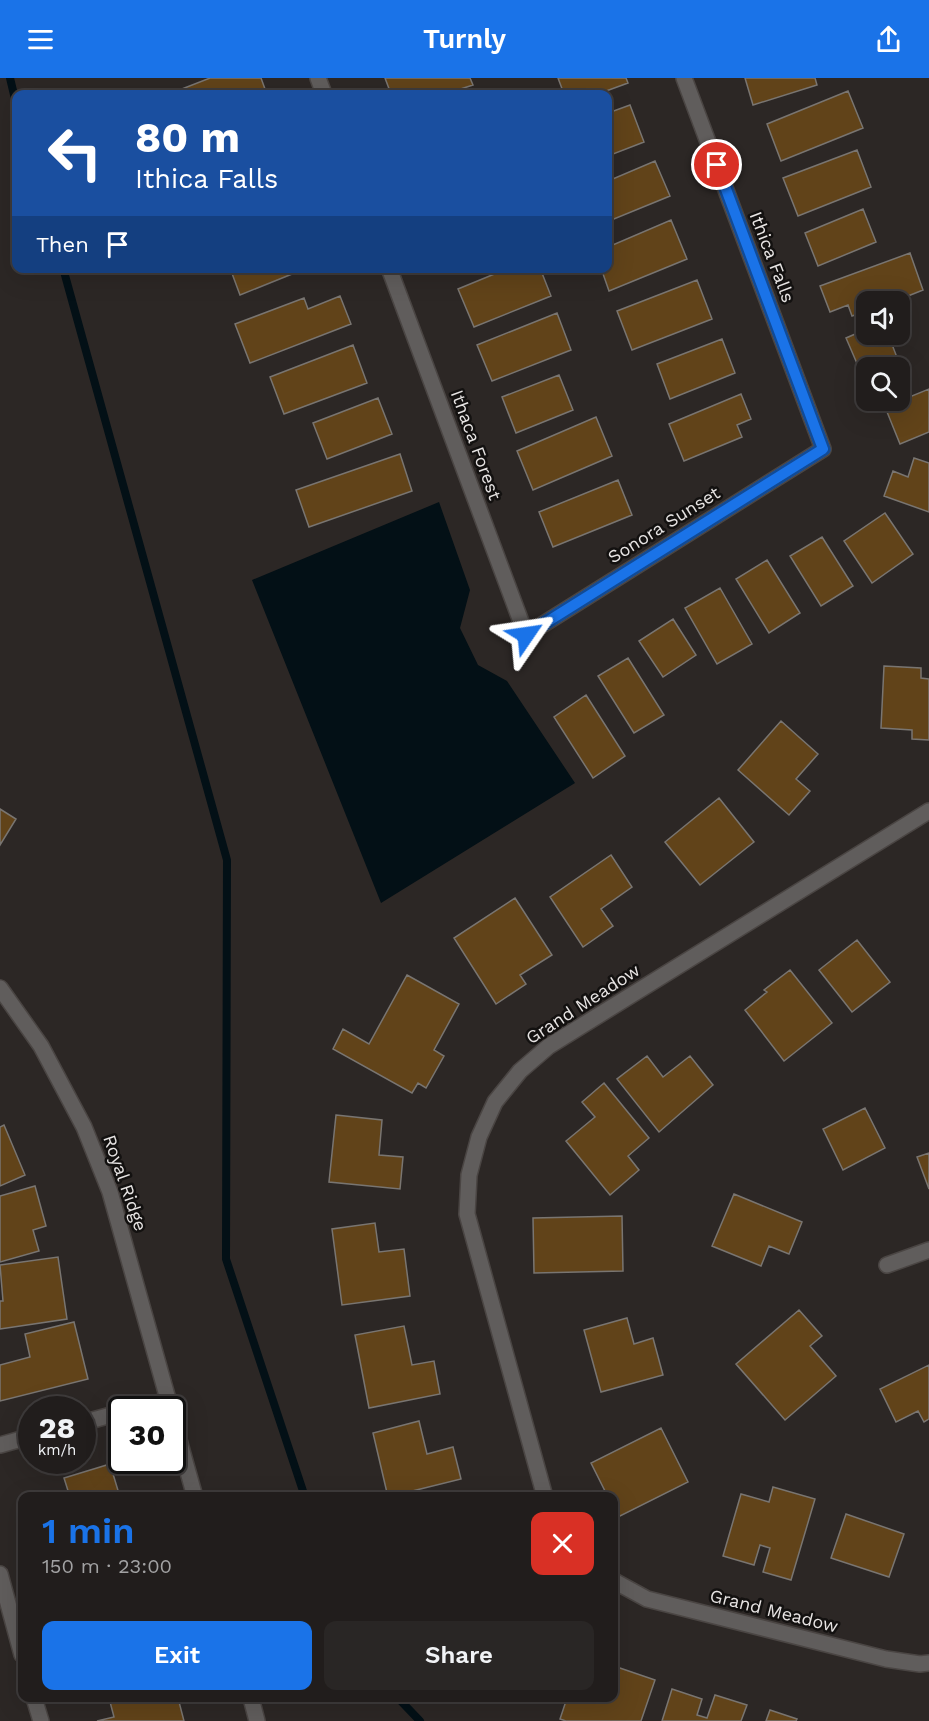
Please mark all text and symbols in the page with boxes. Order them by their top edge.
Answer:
icon: menu [24,23,57,56]
text: Turnly [423,23,506,55]
icon: share [872,23,905,56]
text: 80 m [135,113,240,162]
icon: left [36,114,114,192]
pin [691,139,742,190]
icon: arrive [700,148,733,181]
text: Ithica Falls [135,163,278,195]
street label: Ithica Falls [746,208,799,305]
icon: arrive [101,228,134,261]
text: Then [36,232,89,257]
map controls [856,291,910,411]
button: sound [856,291,910,345]
button: search [856,357,910,411]
street label: Ithaca Forest [447,387,506,503]
street label: Sonora Sunset [604,481,724,567]
position arrow [494,603,558,667]
street label: Grand Meadow [522,959,644,1048]
street label: Royal Ridge [99,1132,152,1234]
speed limit sign: 30 [108,1396,186,1474]
text: 28 [39,1410,75,1445]
text: km/h [38,1441,76,1459]
text: 1 min [42,1510,134,1552]
button: close [531,1512,594,1575]
text: 150 m · 23:00 [42,1554,172,1578]
street label: Grand Meadow [708,1584,840,1637]
button: Exit [42,1621,312,1690]
button: Share [324,1621,594,1690]

